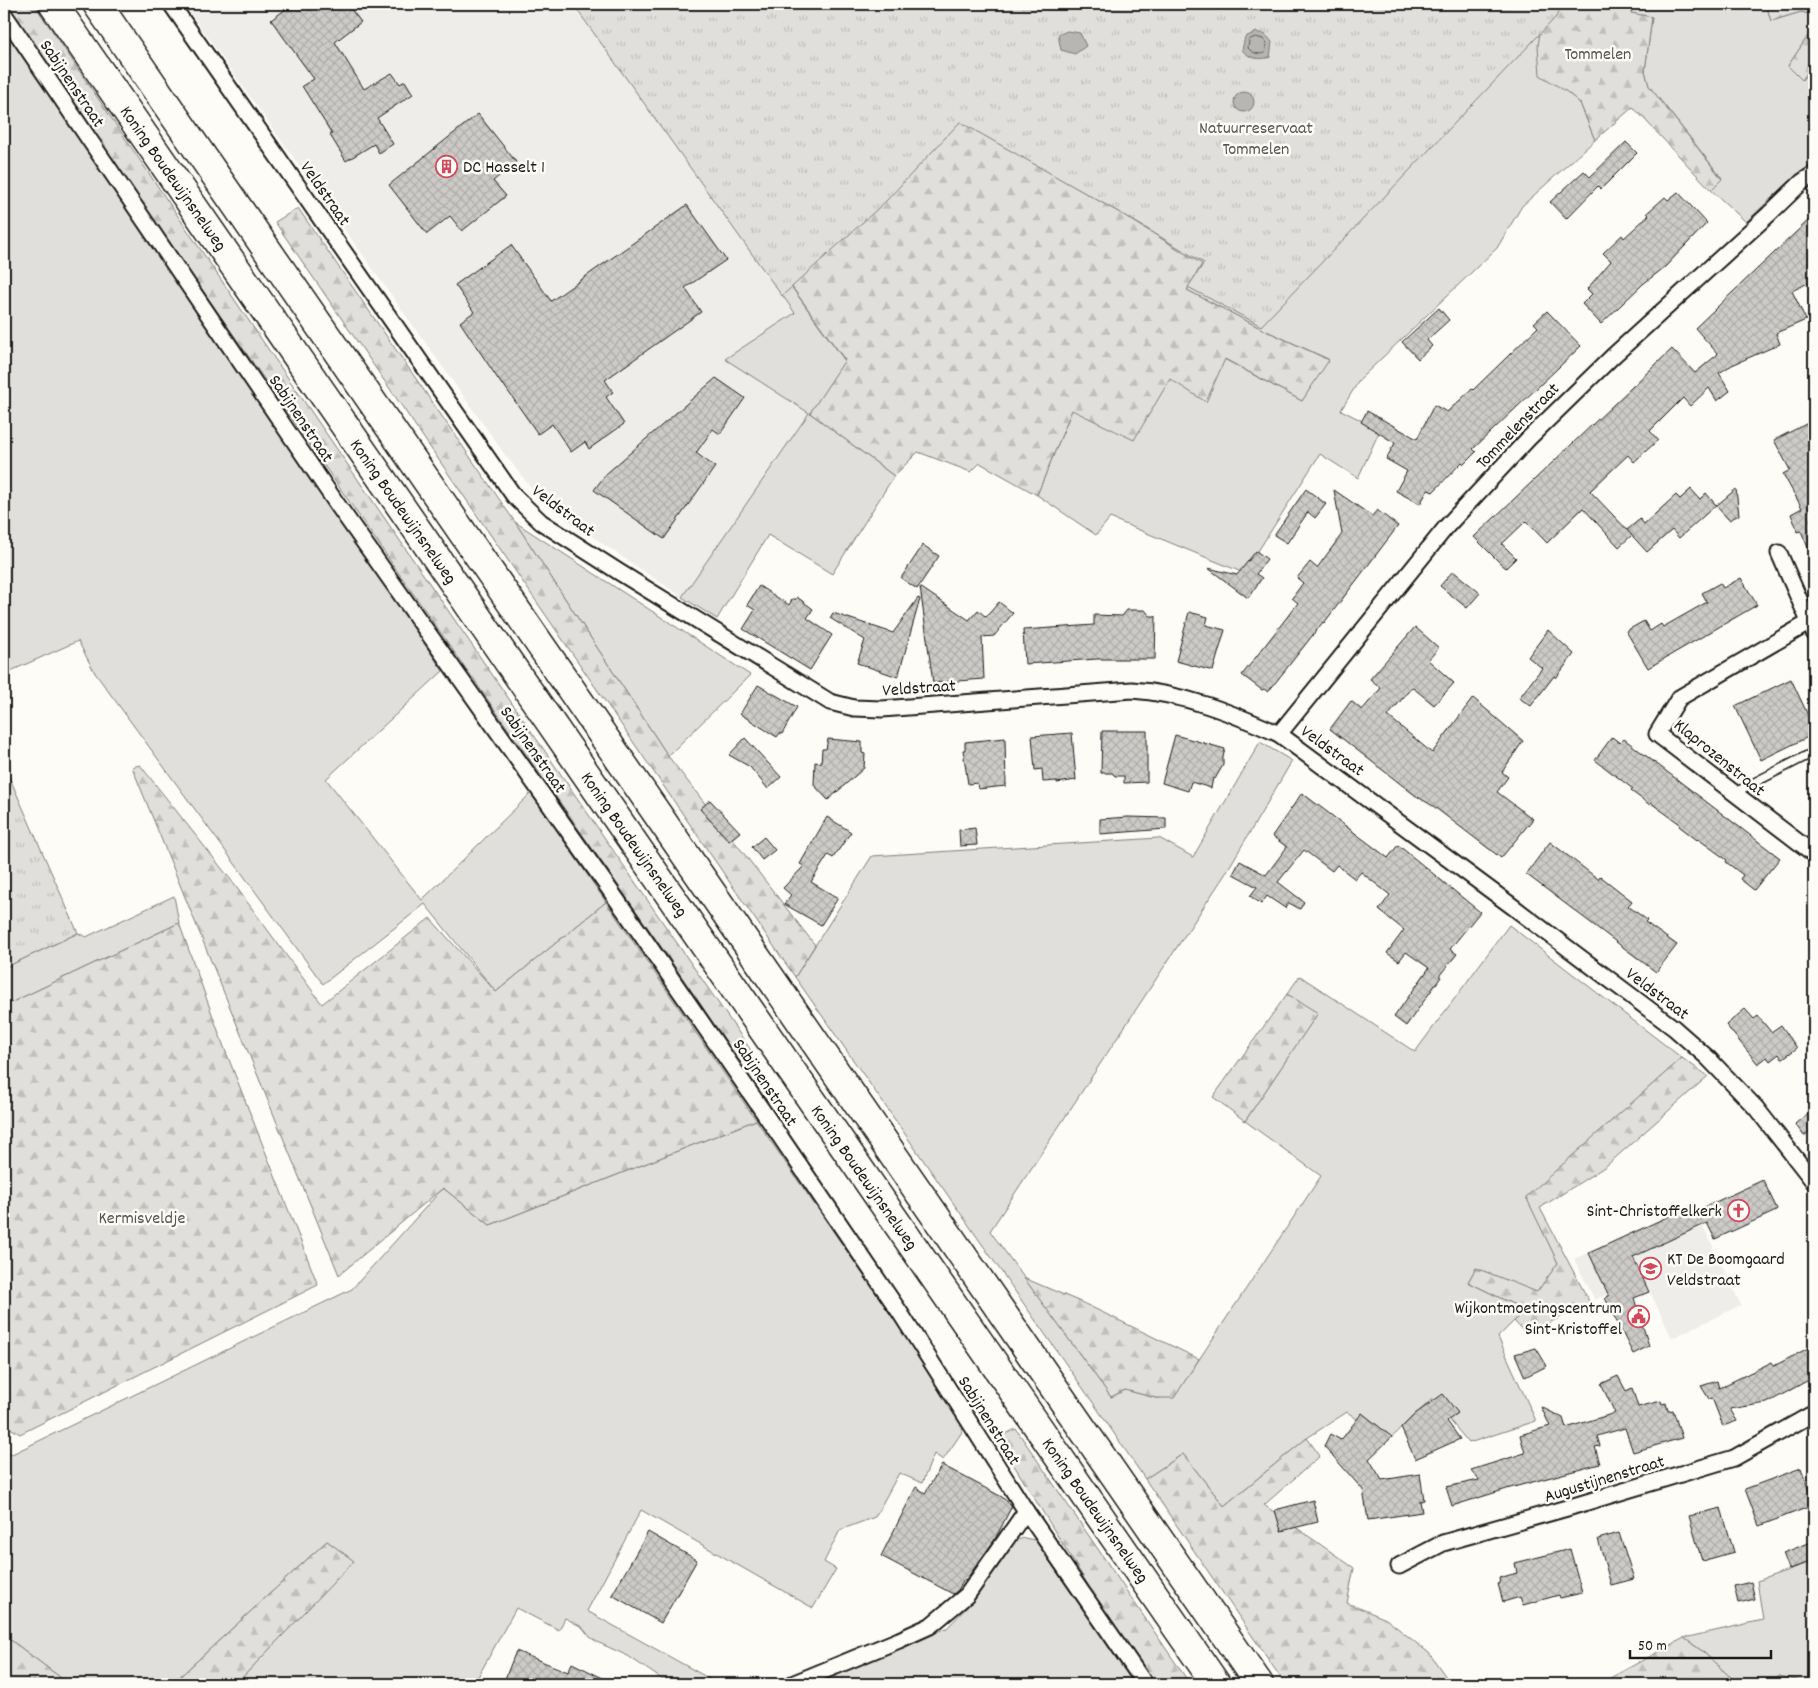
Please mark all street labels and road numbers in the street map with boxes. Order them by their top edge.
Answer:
street label: Sabijnenstraat [32,35,110,134]
street label: Koning Boudewijnsnelweg [112,102,232,257]
street label: Veldstraat [293,157,356,232]
street label: Sabijnenstraat [261,370,339,469]
street label: Tommelenstraat [1471,378,1567,475]
street label: Koning Boudewijnsnelweg [342,435,462,590]
street label: Veldstraat [526,480,600,544]
street label: Veldstraat [882,674,957,705]
street label: Sabijnenstraat [493,702,571,799]
street label: Klaprozenstraat [1667,714,1770,804]
street label: Veldstraat [1294,720,1369,784]
street label: Koning Boudewijnsnelweg [573,768,693,923]
street label: Veldstraat [1620,963,1694,1027]
street label: Sabijnenstraat [725,1034,803,1133]
street label: Koning Boudewijnsnelweg [803,1101,923,1256]
street label: Sabijnenstraat [950,1372,1025,1471]
street label: Koning Boudewijnsnelweg [1034,1434,1154,1589]
street label: Augustijnenstraat [1542,1450,1668,1511]

